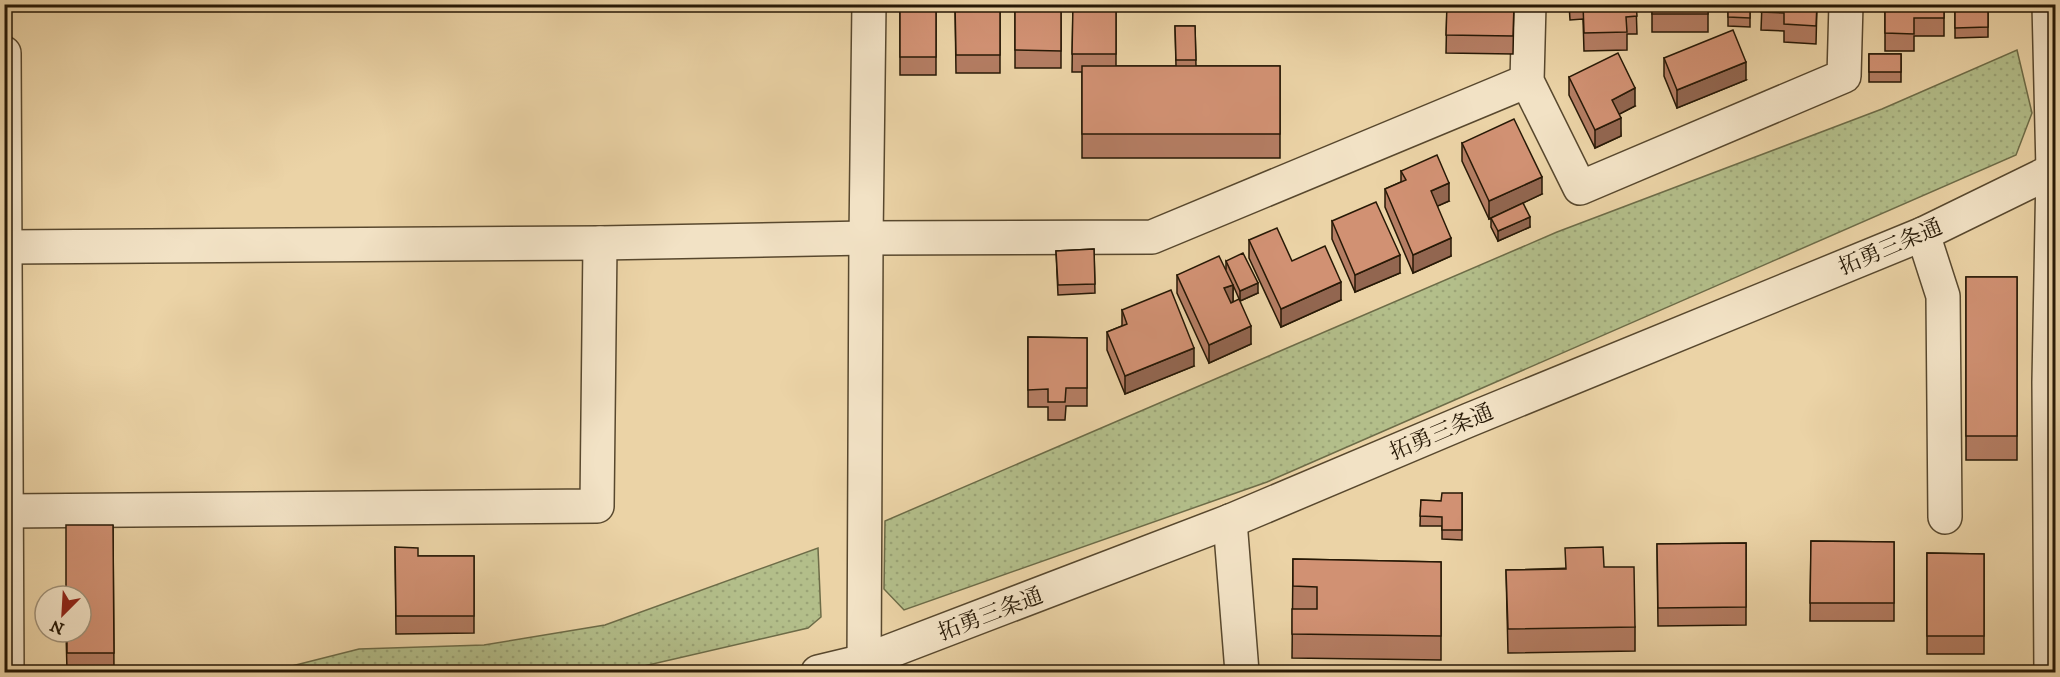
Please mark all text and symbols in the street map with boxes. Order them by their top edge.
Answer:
street label: 拓勇三条通 [1835,213,1946,281]
street label: 拓勇三条通 [1386,398,1497,466]
street label: 拓勇三条通 [934,582,1047,647]
north arrow [33,584,93,644]
text: N [47,615,67,639]

